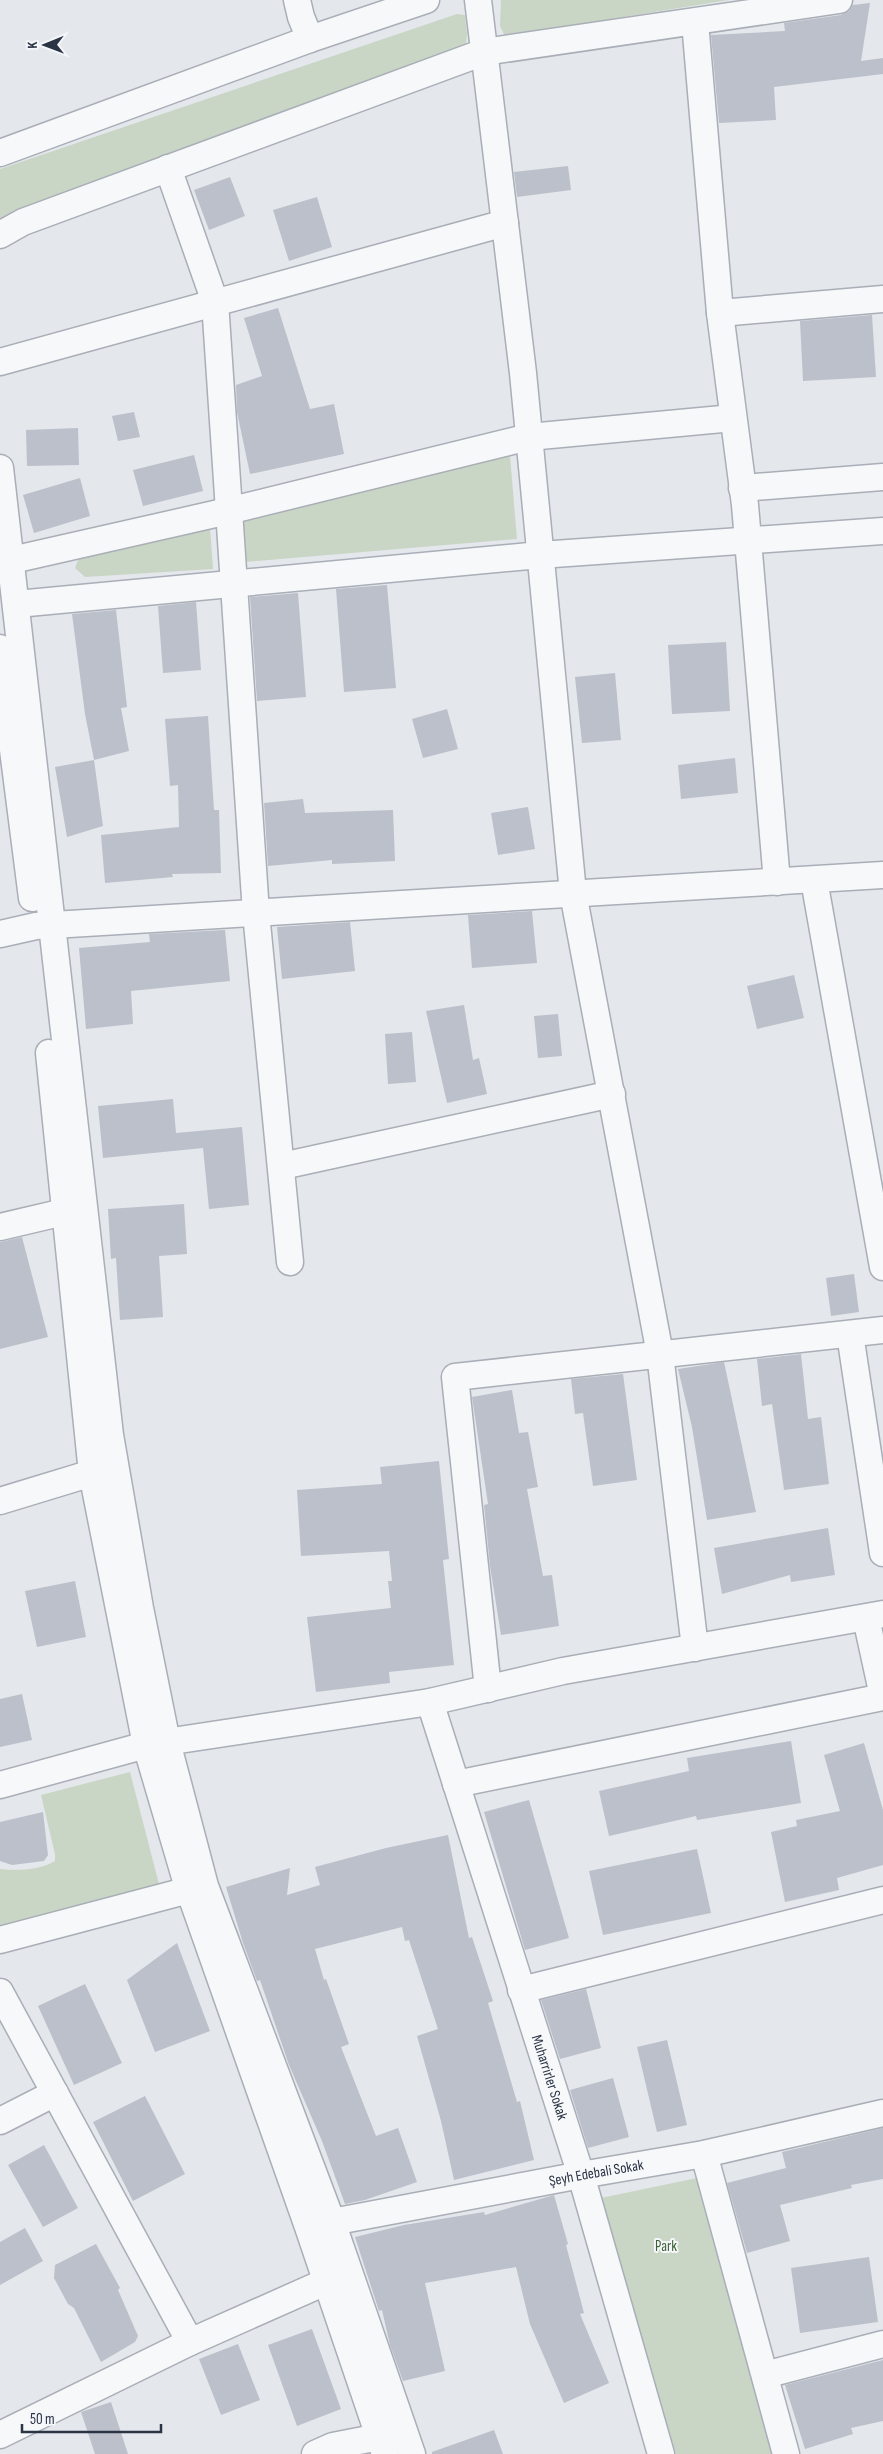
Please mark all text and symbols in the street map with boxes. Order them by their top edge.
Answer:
north arrow [20,20,70,70]
text: K [24,42,41,49]
street label: Muharrirler Sokak [527,2032,572,2123]
street label: Şeyh Edebali Sokak [547,2155,645,2191]
park label: Park [655,2237,677,2256]
scale bar [22,2402,161,2434]
text: 50 m [30,2410,55,2429]

